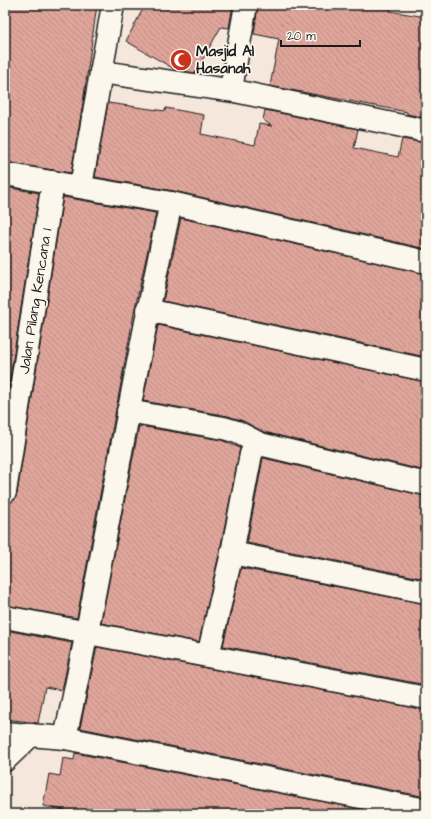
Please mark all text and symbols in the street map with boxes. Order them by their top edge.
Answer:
scale bar [281,22,360,48]
text: 20 m [287,28,316,45]
place label: Masjid Al Hasanah [196,41,255,79]
mosque icon: Masjid Al Hasanah [168,47,194,73]
street label: Jalan Pilang Kencana 1 [14,227,58,375]

